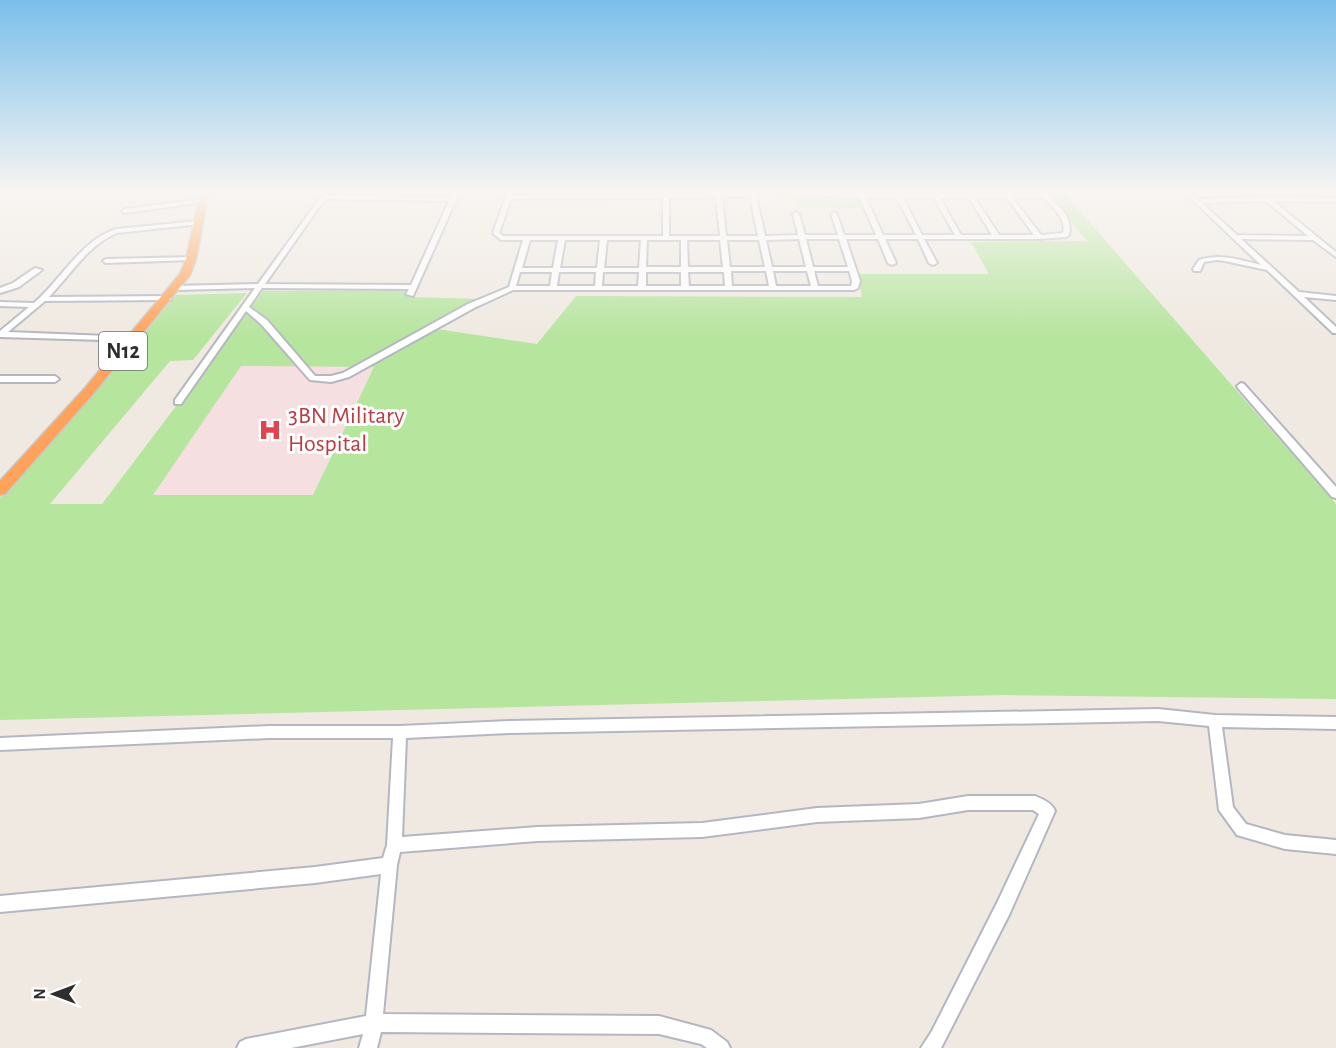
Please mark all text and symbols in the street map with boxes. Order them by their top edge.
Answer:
road number: N12 [99,332,147,370]
place label: 3BN Military Hospital [288,404,404,456]
hospital icon: 3BN Military Hospital [257,417,283,443]
north arrow [24,964,84,1024]
text: N [32,988,48,1000]

